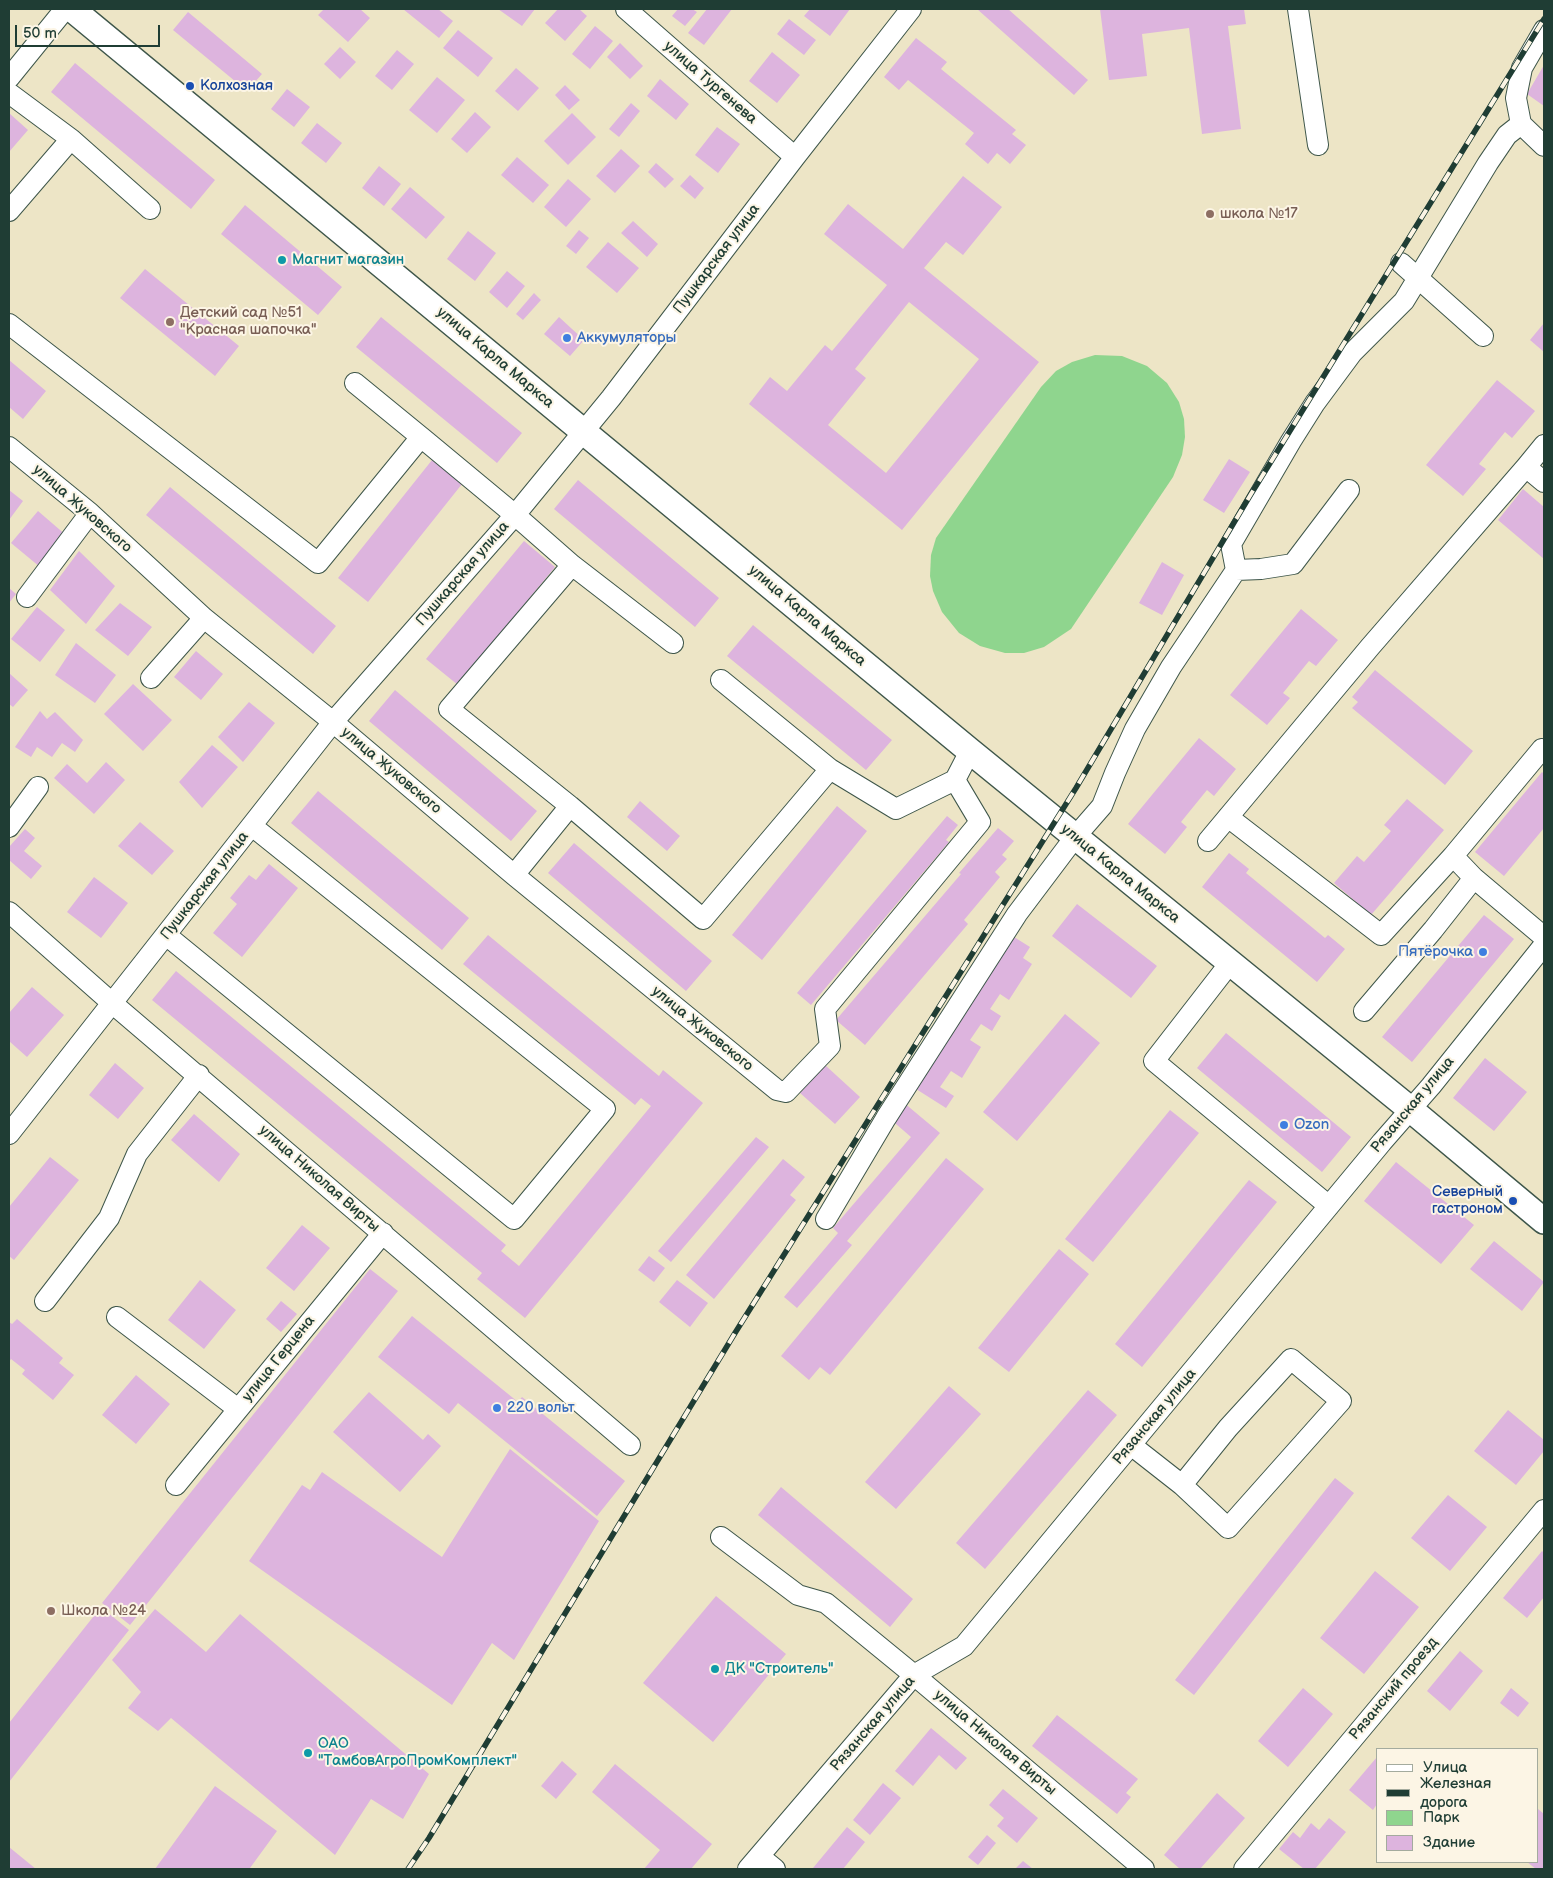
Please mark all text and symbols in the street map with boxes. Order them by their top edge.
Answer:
scale bar [18,15,162,47]
text: 50 m [23,24,57,43]
street label: улица Тургенева [660,38,760,128]
place label: Колхозная [200,77,273,95]
marker: Колхозная [184,80,196,92]
street label: Пушкарская улица [670,201,764,317]
place label: школа №17 [1220,205,1298,223]
marker: школа №17 [1204,208,1216,220]
place label: Магнит магазин [292,251,404,269]
marker: Магнит магазин [276,254,288,266]
place label: Детский сад №51 "Красная шапочка" [180,304,317,339]
street label: улица Карла Маркса [433,304,557,412]
marker: Детский сад №51 "Красная шапочка" [164,316,176,328]
place label: Аккумуляторы [577,329,676,347]
marker: Аккумуляторы [561,332,573,344]
street label: улица Жуковского [29,461,135,557]
street label: Пушкарская улица [413,518,513,630]
street label: улица Карла Маркса [745,562,869,670]
street label: улица Жуковского [337,724,445,818]
street label: улица Карла Маркса [1057,821,1183,927]
street label: Пушкарская улица [157,828,253,944]
place label: Пятёрочка [1398,943,1473,961]
marker: Пятёрочка [1477,946,1489,958]
street label: улица Жуковского [648,983,756,1075]
street label: Рязанская улица [1367,1053,1459,1157]
place label: Ozon [1294,1116,1329,1134]
marker: Ozon [1278,1119,1290,1131]
street label: улица Николая Вирты [255,1122,383,1236]
place label: Северный гастроном [1432,1183,1503,1218]
marker: Северный гастроном [1507,1195,1519,1207]
street label: улица Герцена [239,1312,319,1406]
street label: Рязанская улица [1109,1365,1201,1469]
place label: 220 вольт [507,1399,575,1417]
marker: 220 вольт [491,1402,503,1414]
place label: Школа №24 [61,1602,146,1620]
marker: Школа №24 [45,1605,57,1617]
street label: Рязанский проезд [1346,1634,1442,1744]
place label: ДК "Строитель" [725,1660,834,1678]
marker: ДК "Строитель" [709,1663,721,1675]
street label: Рязанская улица [827,1673,919,1775]
street label: улица Николая Вирты [930,1687,1060,1799]
place label: ОАО "ТамбовАгроПромКомплект" [318,1735,517,1770]
marker: ОАО "ТамбовАгроПромКомплект" [302,1747,314,1759]
legend [1376,1748,1538,1863]
text: Улица [1423,1758,1467,1777]
text: Железная дорога [1420,1774,1491,1812]
text: Парк [1423,1808,1460,1827]
text: Здание [1423,1833,1475,1852]

